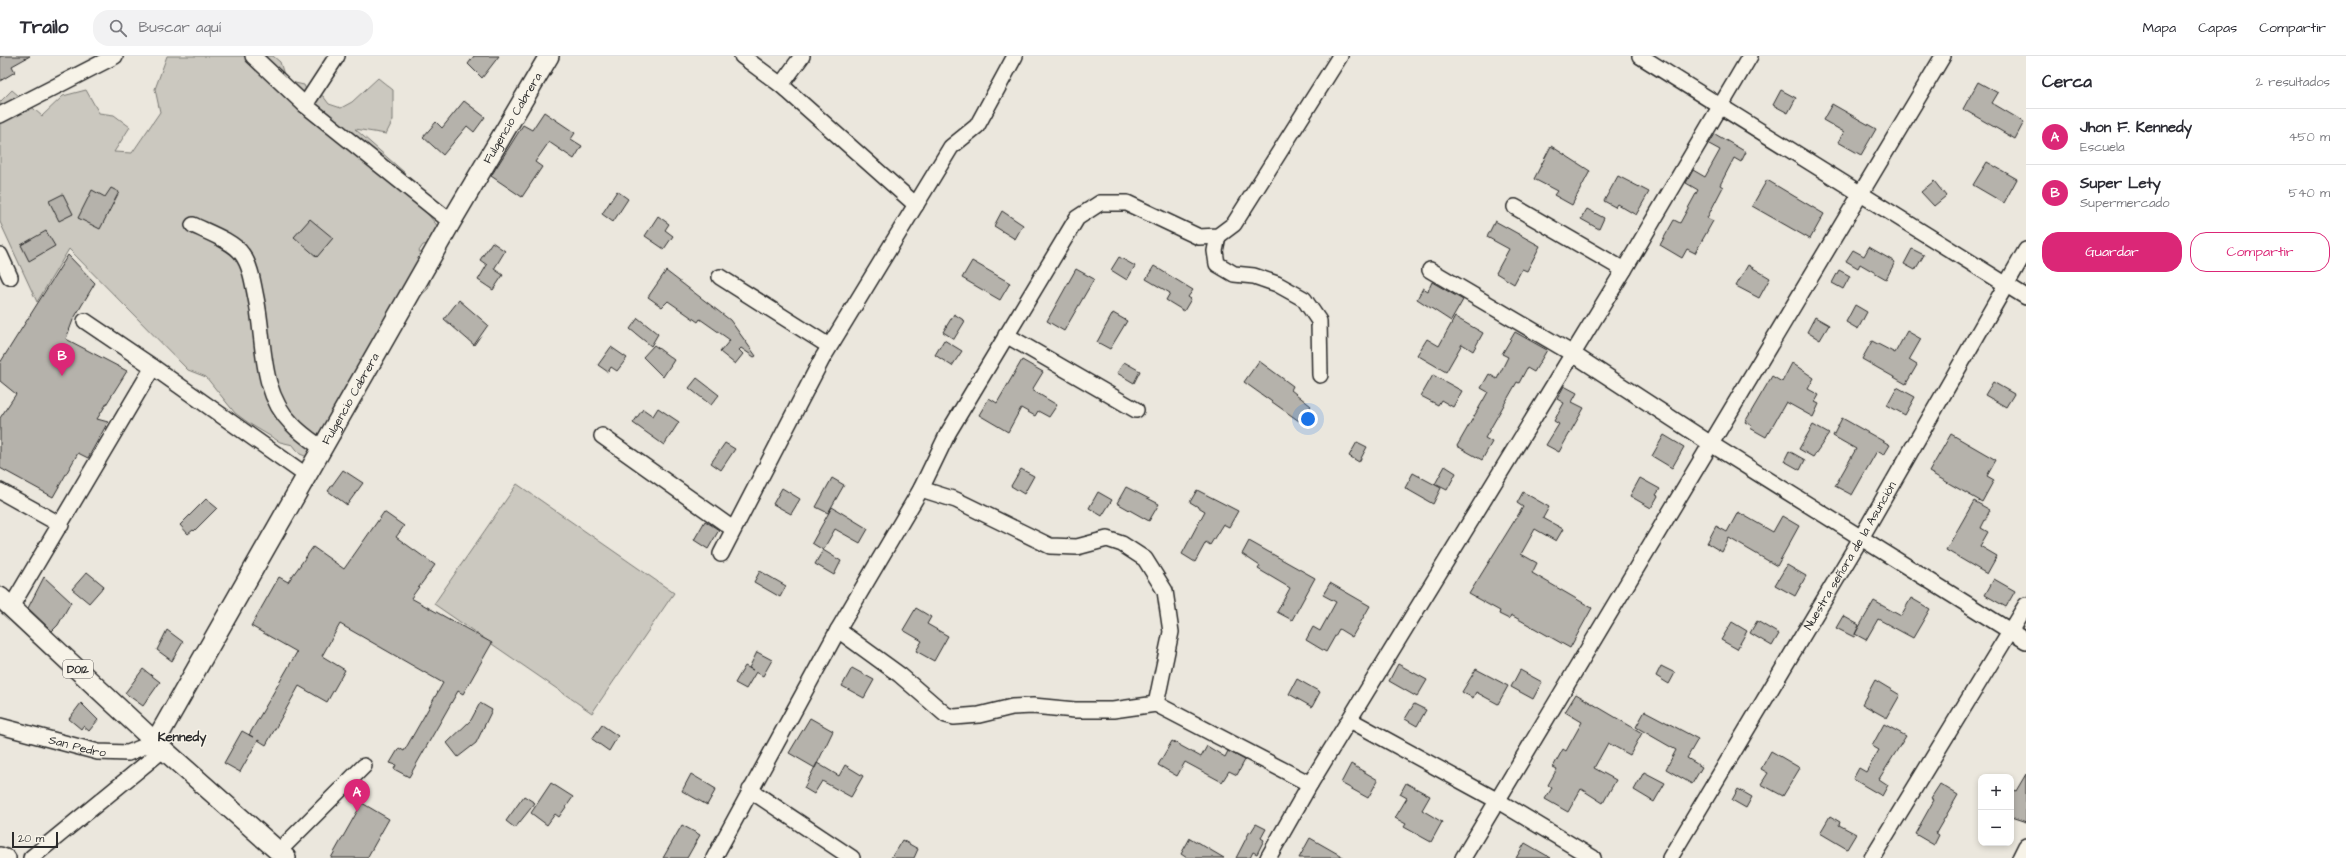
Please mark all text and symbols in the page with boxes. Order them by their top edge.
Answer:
search box [93,10,373,46]
text: Trailo [20,14,69,41]
icon: search [107,17,129,39]
text: Buscar aquí [139,17,221,38]
text: Mapa [2143,18,2176,38]
text: Capas [2198,18,2237,38]
text: Compartir [2259,18,2326,38]
street label: Fulgencio Cabrera [479,69,546,167]
text: Cerca [2042,70,2092,94]
text: 2 resultados [2256,73,2330,91]
text: Jhon F. Kennedy [2080,117,2192,138]
text: A [2051,128,2059,146]
text: 450 m [2288,128,2330,146]
text: Escuela [2080,138,2125,156]
text: Super Lety [2080,173,2161,194]
text: B [2050,184,2060,202]
text: 540 m [2288,184,2330,202]
text: Supermercado [2080,194,2170,212]
button: Guardar [2042,232,2182,272]
button: Compartir [2190,232,2330,272]
pin: B [49,343,75,376]
street label: Fulgencio Cabrera [317,350,383,448]
your location [1298,409,1318,429]
street label: Nuestra señora de la Asunción [1800,478,1900,633]
road number: D012 [63,660,93,678]
district label: Kennedy [158,728,207,747]
street label: San Pedro [47,731,106,761]
map controls [1978,774,2014,846]
button: + [1978,774,2014,810]
pin: A [344,779,370,812]
button: − [1978,810,2014,846]
scale bar [12,830,58,849]
text: 20 m [18,831,44,846]

